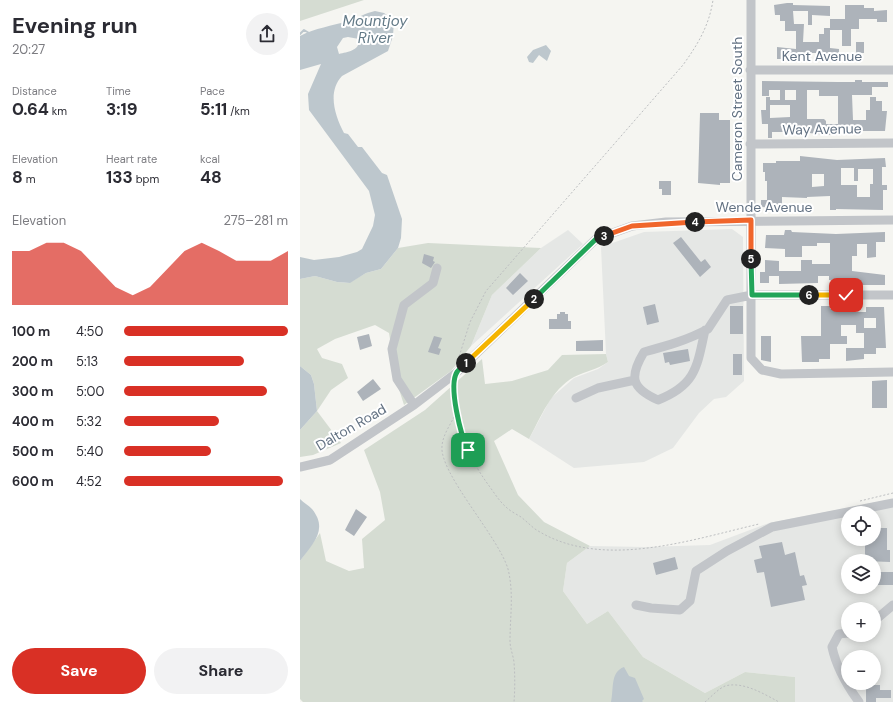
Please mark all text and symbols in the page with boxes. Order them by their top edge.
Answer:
text: Evening run [12,11,138,40]
water label: Mountjoy River [342,11,408,48]
button: share [246,13,288,55]
street label: Cameron Street South [728,37,746,181]
text: 20:27 [12,41,45,58]
street label: Kent Avenue [782,47,862,65]
text: Distance [12,84,57,98]
text: Time [106,84,131,98]
text: Pace [200,84,225,98]
text: 0.64 [12,98,49,120]
text: 3:19 [106,98,138,120]
text: 5:11 [200,98,227,120]
text: km [49,104,67,118]
text: /km [227,104,250,118]
street label: Way Avenue [782,119,862,139]
text: Elevation [12,152,58,166]
text: Heart rate [106,152,157,166]
text: kcal [200,152,220,166]
text: 8 [12,166,23,188]
text: 133 [106,166,133,188]
text: 48 [200,166,222,188]
text: m [23,172,36,186]
text: bpm [133,172,159,186]
street label: Wende Avenue [716,198,812,216]
text: Elevation [12,212,66,229]
text: 275–281 m [224,212,288,229]
pin: 4 [685,212,705,232]
text: 4 [691,215,699,229]
pin: 3 [594,226,614,246]
text: 3 [601,229,607,243]
pin: 5 [741,249,761,269]
text: 5 [748,252,754,266]
pin [829,278,863,312]
icon: check [835,284,857,306]
pin: 6 [799,285,819,305]
text: 6 [806,288,812,302]
pin: 2 [524,289,544,309]
text: 2 [531,292,537,306]
text: 100 m [12,323,50,340]
text: 4:50 [76,323,103,340]
text: 200 m [12,353,53,370]
text: 5:13 [76,353,98,370]
pin: 1 [456,353,476,373]
text: 1 [464,356,468,370]
text: 300 m [12,383,53,400]
text: 5:00 [76,383,104,400]
street label: Dalton Road [313,400,389,454]
text: 400 m [12,413,54,430]
text: 5:32 [76,413,102,430]
pin [451,433,485,467]
icon: arrive [457,439,479,461]
text: 500 m [12,443,54,460]
text: 5:40 [76,443,103,460]
text: 600 m [12,473,54,490]
text: 4:52 [76,473,102,490]
map controls [841,506,881,690]
button: locate [841,506,881,546]
button: layers [841,554,881,594]
button: + [841,602,881,642]
button: Save [12,648,146,694]
button: Share [154,648,288,694]
button: − [841,650,881,690]

